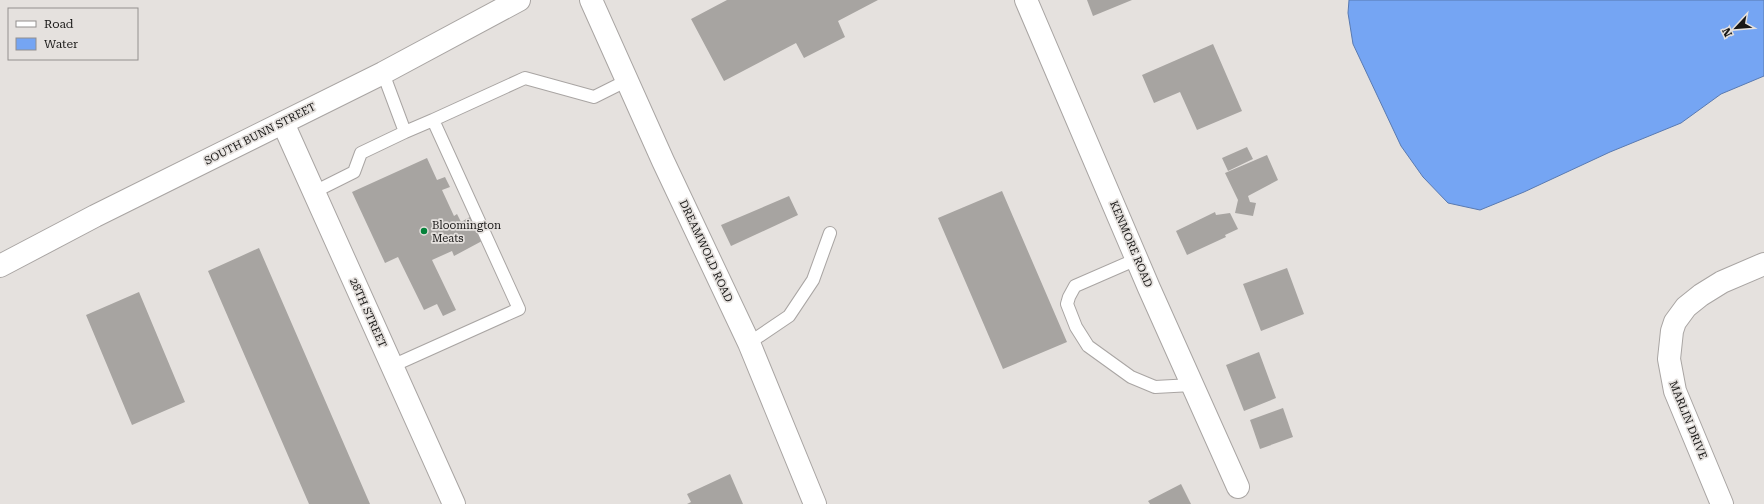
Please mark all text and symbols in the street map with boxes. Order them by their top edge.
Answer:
legend [8,8,138,60]
north arrow [1716,8,1756,48]
text: Road [44,17,74,31]
text: N [1720,25,1735,39]
text: Water [44,37,78,51]
street label: SOUTH BUNN STREET [202,100,318,168]
street label: DREAMWOLD ROAD [677,198,735,304]
street label: KENMORE ROAD [1107,199,1155,289]
place label: Bloomington Meats [432,219,501,245]
marker: Bloomington Meats [419,226,429,236]
street label: 28TH STREET [347,276,389,350]
street label: MARLIN DRIVE [1666,379,1710,461]

